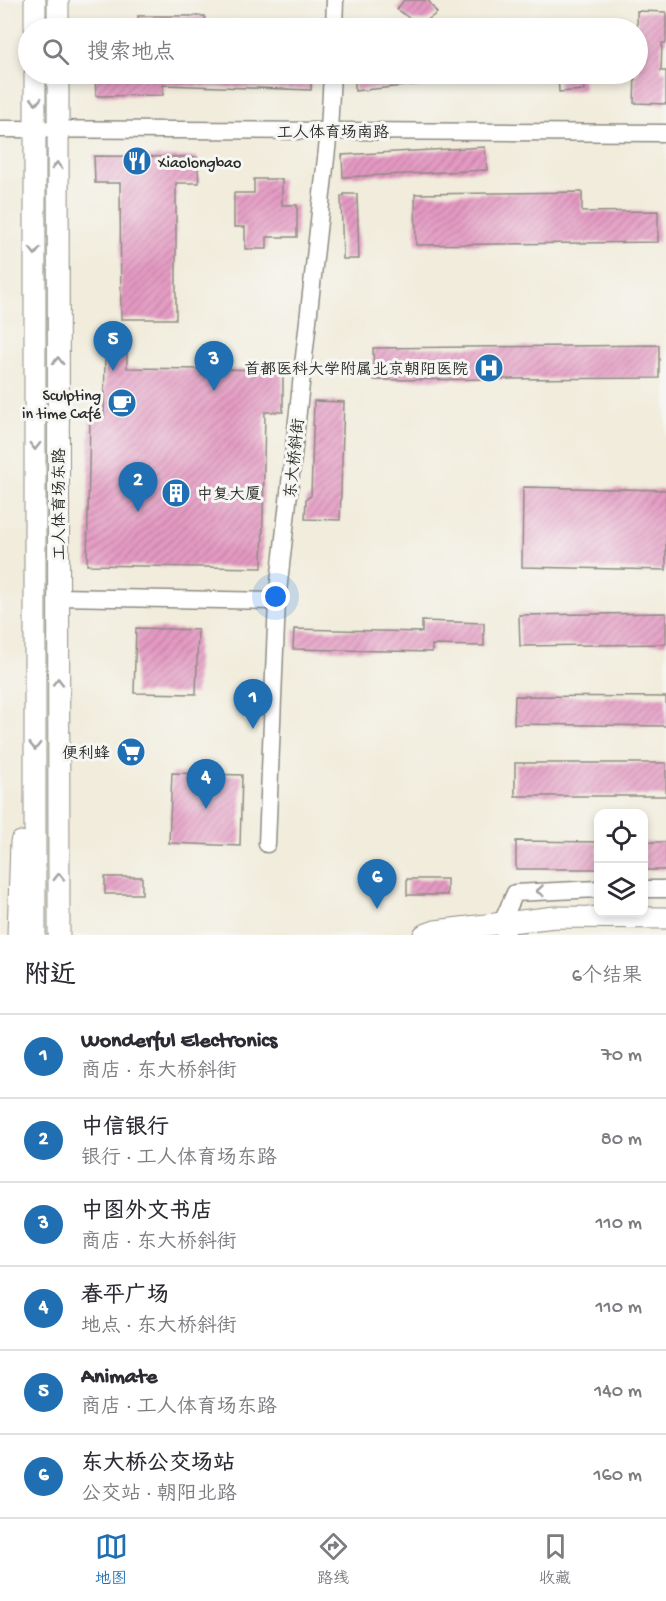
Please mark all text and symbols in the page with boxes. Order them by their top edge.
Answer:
search box [18,18,648,84]
icon: search [39,35,72,68]
text: 搜索地点 [87,41,175,67]
one-way arrow [29,97,42,106]
street label: 工人体育场南路 [277,123,389,144]
restaurant icon: Xiaolongbao [121,145,153,177]
place label: Xiaolongbao [157,155,241,174]
one-way arrow [51,161,63,170]
one-way arrow [29,246,41,255]
pin: 5 [94,322,132,371]
pin: 3 [194,342,234,391]
hospital icon: 首都医科大学附属北京朝阳医院 [473,352,505,384]
one-way arrow [52,356,64,365]
place label: 首都医科大学附属北京朝阳医院 [244,360,468,381]
cafe icon: Sculpting in time Café [106,387,138,419]
place label: Sculpting in time Café [22,388,102,425]
street label: 东大桥斜街 [282,417,310,499]
one-way arrow [29,441,41,450]
street label: 工人体育场东路 [50,448,71,560]
pin: 2 [118,462,158,512]
building icon: 中复大厦 [160,477,192,509]
place label: 中复大厦 [197,485,261,506]
your location [261,582,290,611]
one-way arrow [52,677,64,686]
pin: 1 [234,680,272,729]
supermarket icon: 便利蜂 [115,736,147,768]
one-way arrow [29,741,41,750]
place label: 便利蜂 [62,744,110,765]
pin: 4 [186,760,226,809]
map controls [594,809,648,917]
button: locate [594,809,648,863]
pin: 6 [358,860,397,909]
button: layers [594,863,648,917]
one-way arrow [53,872,65,881]
one-way arrow [536,884,545,897]
text: 附近 [24,962,76,993]
text: 6个结果 [572,966,642,989]
text: Wonderful Electronics [81,1029,277,1055]
text: 1 [39,1045,48,1068]
text: 70 m [601,1045,642,1068]
text: 商店 · 东大桥斜街 [81,1061,237,1084]
text: 中信银行 [81,1116,169,1142]
text: 2 [39,1129,48,1152]
text: 80 m [601,1129,642,1152]
text: 银行 · 工人体育场东路 [81,1148,277,1171]
text: 中图外文书店 [81,1200,213,1226]
text: 3 [38,1213,49,1236]
text: 110 m [596,1213,642,1236]
text: 商店 · 东大桥斜街 [81,1232,237,1255]
text: 春平广场 [81,1284,169,1310]
text: 4 [39,1297,48,1320]
text: 110 m [596,1297,642,1320]
text: 地点 · 东大桥斜街 [81,1316,237,1339]
text: Animate [81,1365,157,1391]
text: 5 [38,1381,49,1404]
text: 140 m [594,1381,642,1404]
text: 商店 · 工人体育场东路 [81,1397,277,1420]
text: 东大桥公交场站 [81,1452,235,1478]
text: 6 [38,1465,49,1488]
text: 160 m [593,1465,642,1488]
text: 公交站 · 朝阳北路 [81,1484,237,1507]
tab: 地图 [95,1530,128,1590]
tab: 路线 [317,1530,350,1590]
tab: 收藏 [539,1530,572,1590]

